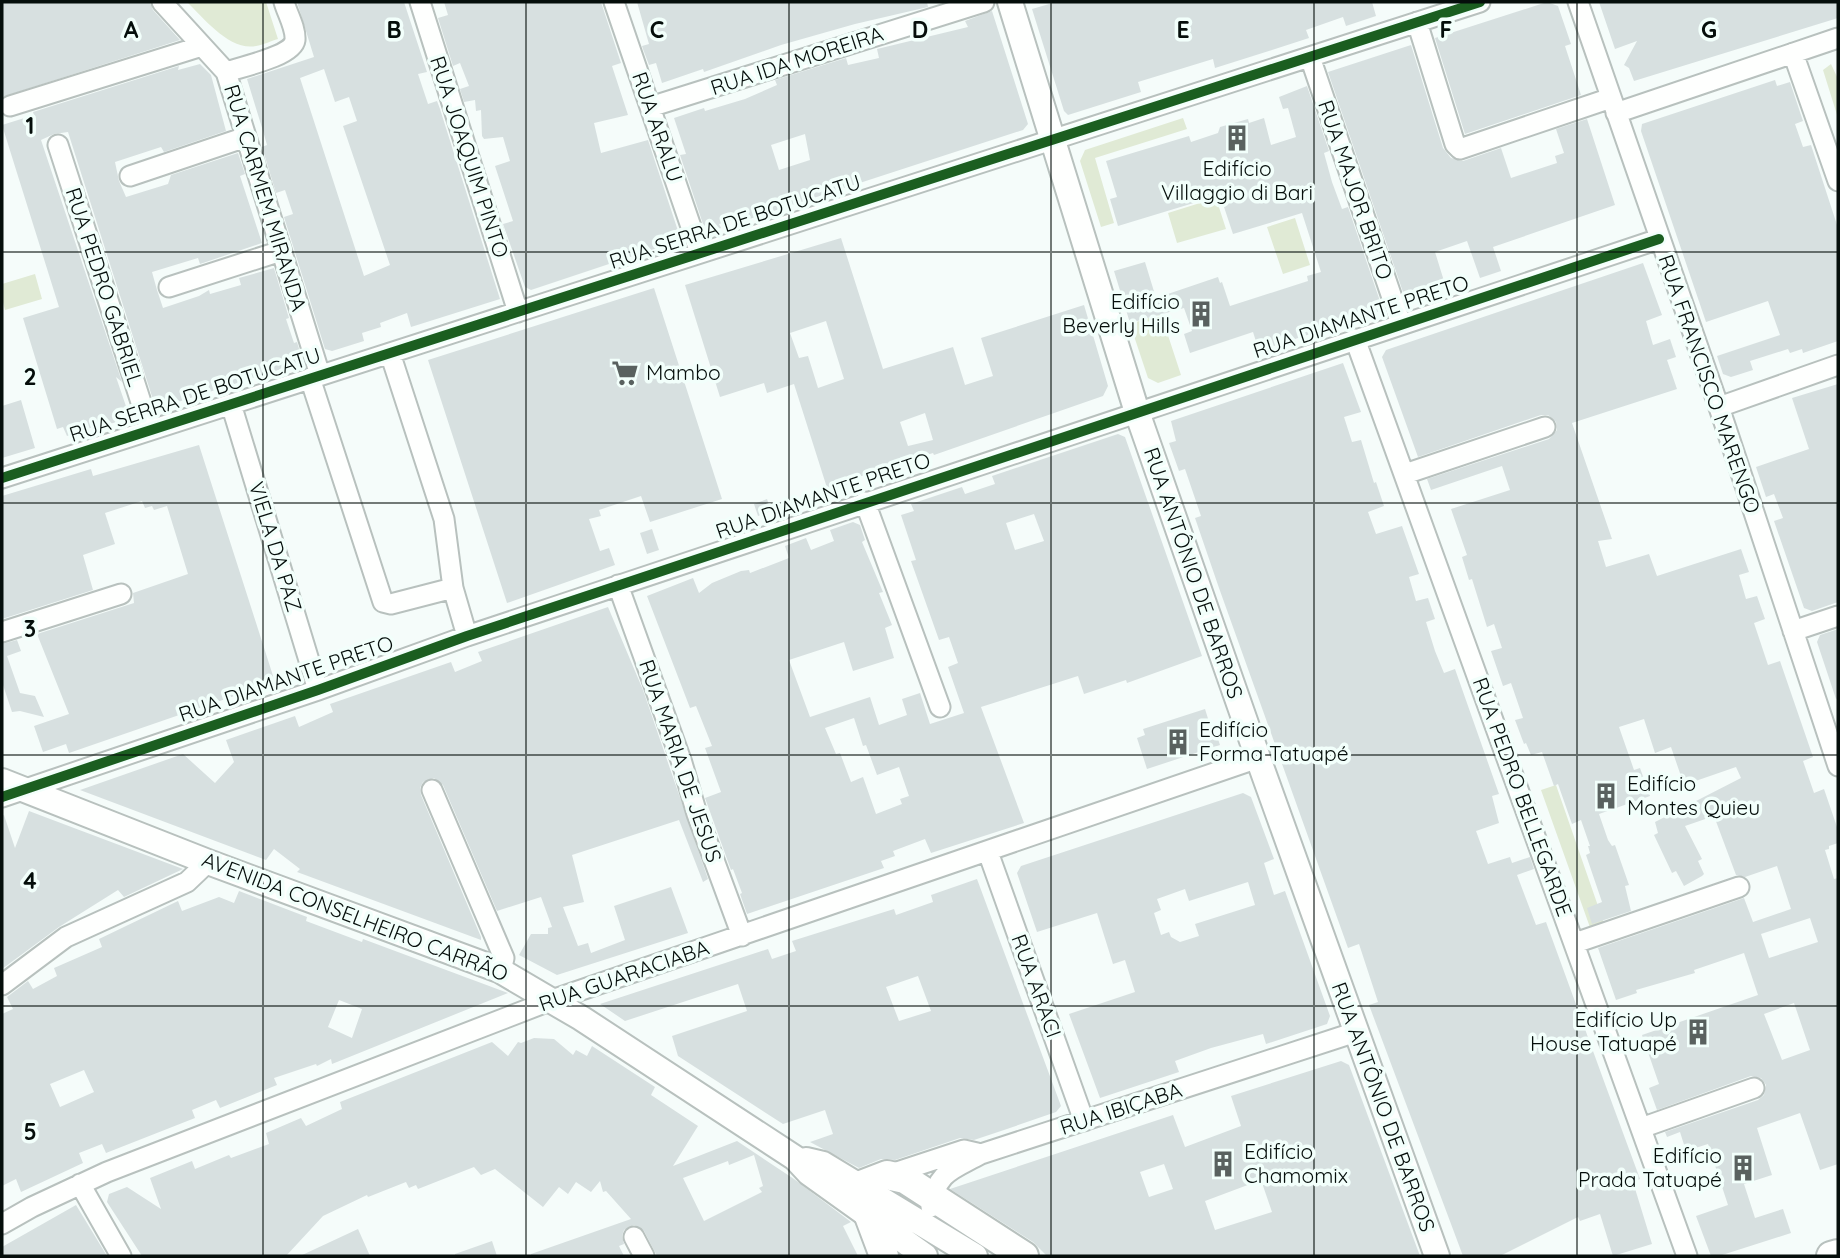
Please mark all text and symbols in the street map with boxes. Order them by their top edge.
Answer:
text: A [124,15,139,44]
text: B [386,15,402,44]
text: C [650,15,664,44]
text: D [912,15,928,44]
text: E [1176,15,1190,44]
text: F [1440,15,1452,44]
text: G [1701,15,1717,44]
street label: RUA IDA MOREIRA [707,20,886,100]
street label: RUA JOAQUIM PINTO [425,53,515,261]
street label: RUA ARALU [627,68,689,185]
street label: RUA CARMEM MIRANDA [219,81,313,314]
street label: RUA MAJOR BRITO [1313,96,1399,283]
text: 1 [26,111,34,140]
building icon: Edifício Villaggio di Bari [1222,123,1252,153]
place label: Edifício Villaggio di Bari [1161,155,1313,205]
street label: RUA SERRA DE BOTUCATU [606,168,864,274]
street label: RUA PEDRO GABRIEL [61,184,149,389]
street label: RUA FRANCISCO MARENGO [1653,251,1767,517]
street label: RUA DIAMANTE PRETO [1249,269,1472,363]
place label: Edifício Beverly Hills [1062,288,1180,338]
building icon: Edifício Beverly Hills [1186,299,1216,329]
street label: RUA SERRA DE BOTUCATU [66,341,324,447]
supermarket icon: Mambo [610,358,640,388]
place label: Mambo [646,359,721,385]
text: 2 [23,362,37,391]
street label: RUA ANTÔNIO DE BARROS [1139,444,1249,702]
street label: RUA DIAMANTE PRETO [712,446,933,544]
street label: VIELA DA PAZ [244,478,308,615]
text: 3 [24,614,36,643]
street label: RUA DIAMANTE PRETO [175,629,396,727]
street label: RUA MARIA DE JESUS [634,656,728,865]
street label: RUA PEDRO BELLEGARDE [1468,674,1578,920]
place label: Edifício Forma Tatuapé [1199,716,1349,766]
building icon: Edifício Forma Tatuapé [1163,727,1193,757]
place label: Edifício Montes Quieu [1627,770,1760,820]
building icon: Edifício Montes Quieu [1591,781,1621,811]
street label: AVENIDA CONSELHEIRO CARRÃO [199,846,512,987]
text: 4 [23,866,37,895]
street label: RUA ARACI [1006,930,1068,1041]
street label: RUA GUARACIABA [535,934,712,1016]
street label: RUA ANTÔNIO DE BARROS [1327,978,1441,1235]
place label: Edifício Up House Tatuapé [1530,1006,1677,1056]
building icon: Edifício Up House Tatuapé [1683,1017,1713,1047]
street label: RUA IBIÇABA [1056,1076,1185,1140]
text: 5 [23,1117,37,1146]
place label: Edifício Chamomix [1244,1138,1348,1188]
place label: Edifício Prada Tatuapé [1578,1142,1722,1192]
building icon: Edifício Chamomix [1208,1149,1238,1179]
building icon: Edifício Prada Tatuapé [1728,1153,1758,1183]

